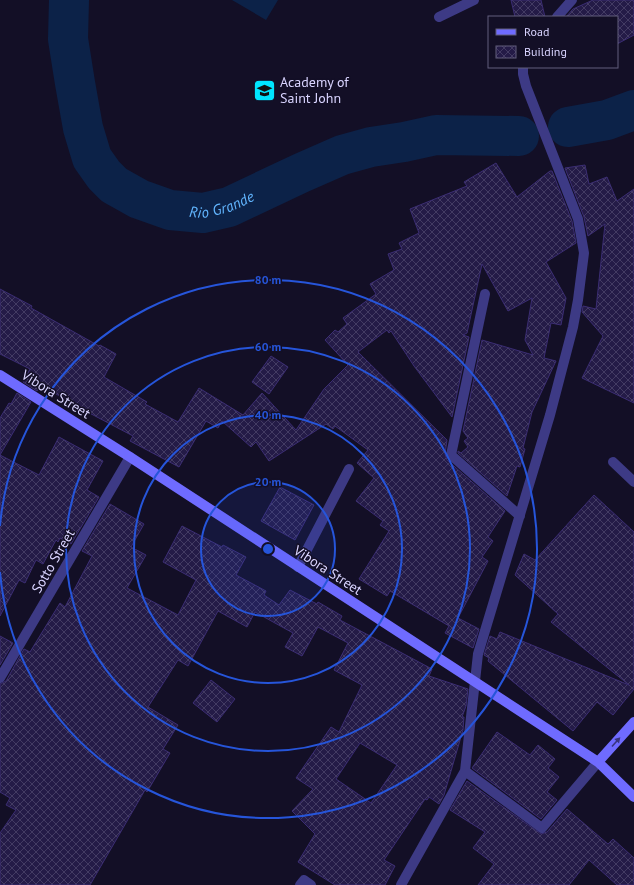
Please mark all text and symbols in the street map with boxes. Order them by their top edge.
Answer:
legend [488,16,618,68]
text: Road [524,24,549,39]
text: Building [524,44,567,59]
place label: Academy of Saint John [280,73,349,107]
school or university icon: Academy of Saint John [251,77,277,103]
water label: Rio Grande [188,187,257,222]
text: 80 m [255,272,281,287]
text: 60 m [255,339,281,354]
street label: Vibora Street [17,365,94,422]
text: 40 m [255,407,281,422]
text: 20 m [255,474,281,489]
street label: Sotto Street [27,525,79,596]
street label: Vibora Street [290,541,366,599]
centre of rings [261,542,275,556]
one-way arrow [611,738,620,747]

